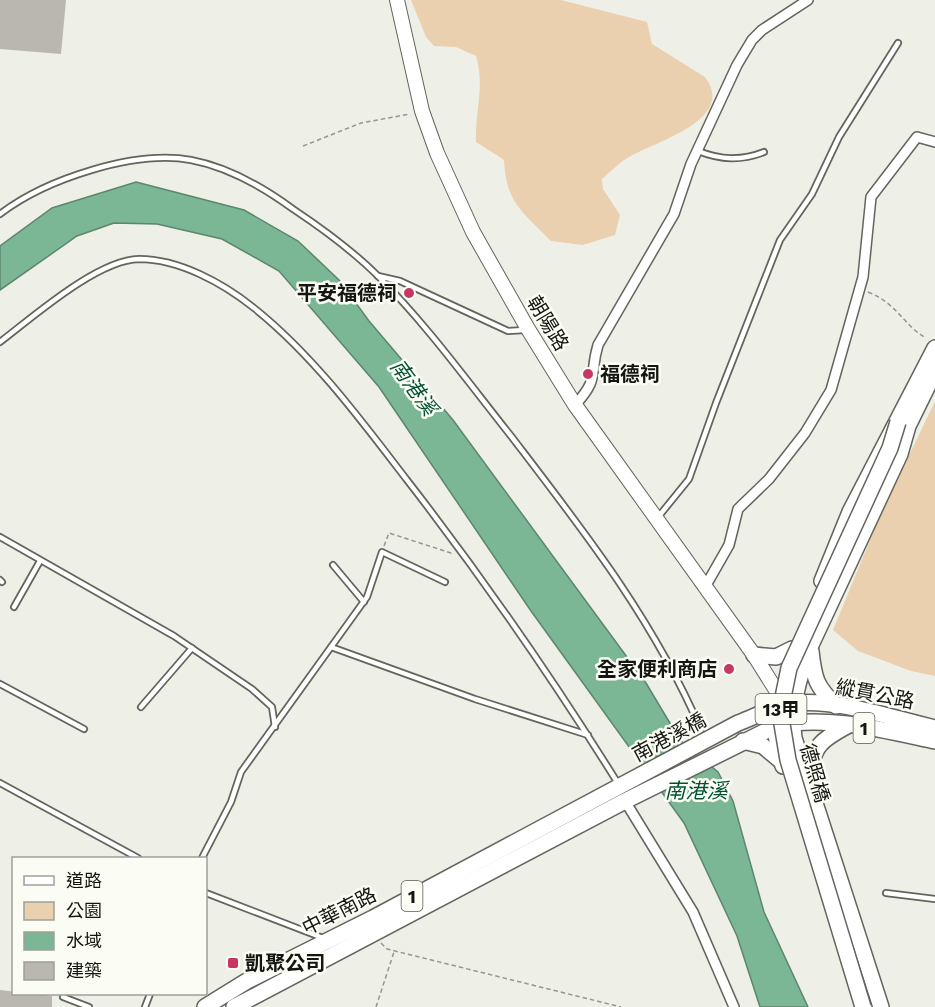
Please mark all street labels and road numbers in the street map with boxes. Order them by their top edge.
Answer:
street label: 朝陽路 [522,291,574,355]
street label: 縱貫公路 [833,675,917,713]
road number: 13甲 [756,694,806,724]
street label: 南港溪橋 [628,708,710,766]
road number: 1 [854,713,874,743]
street label: 德照橋 [795,741,835,805]
road number: 1 [402,881,422,911]
street label: 中華南路 [298,882,380,940]

